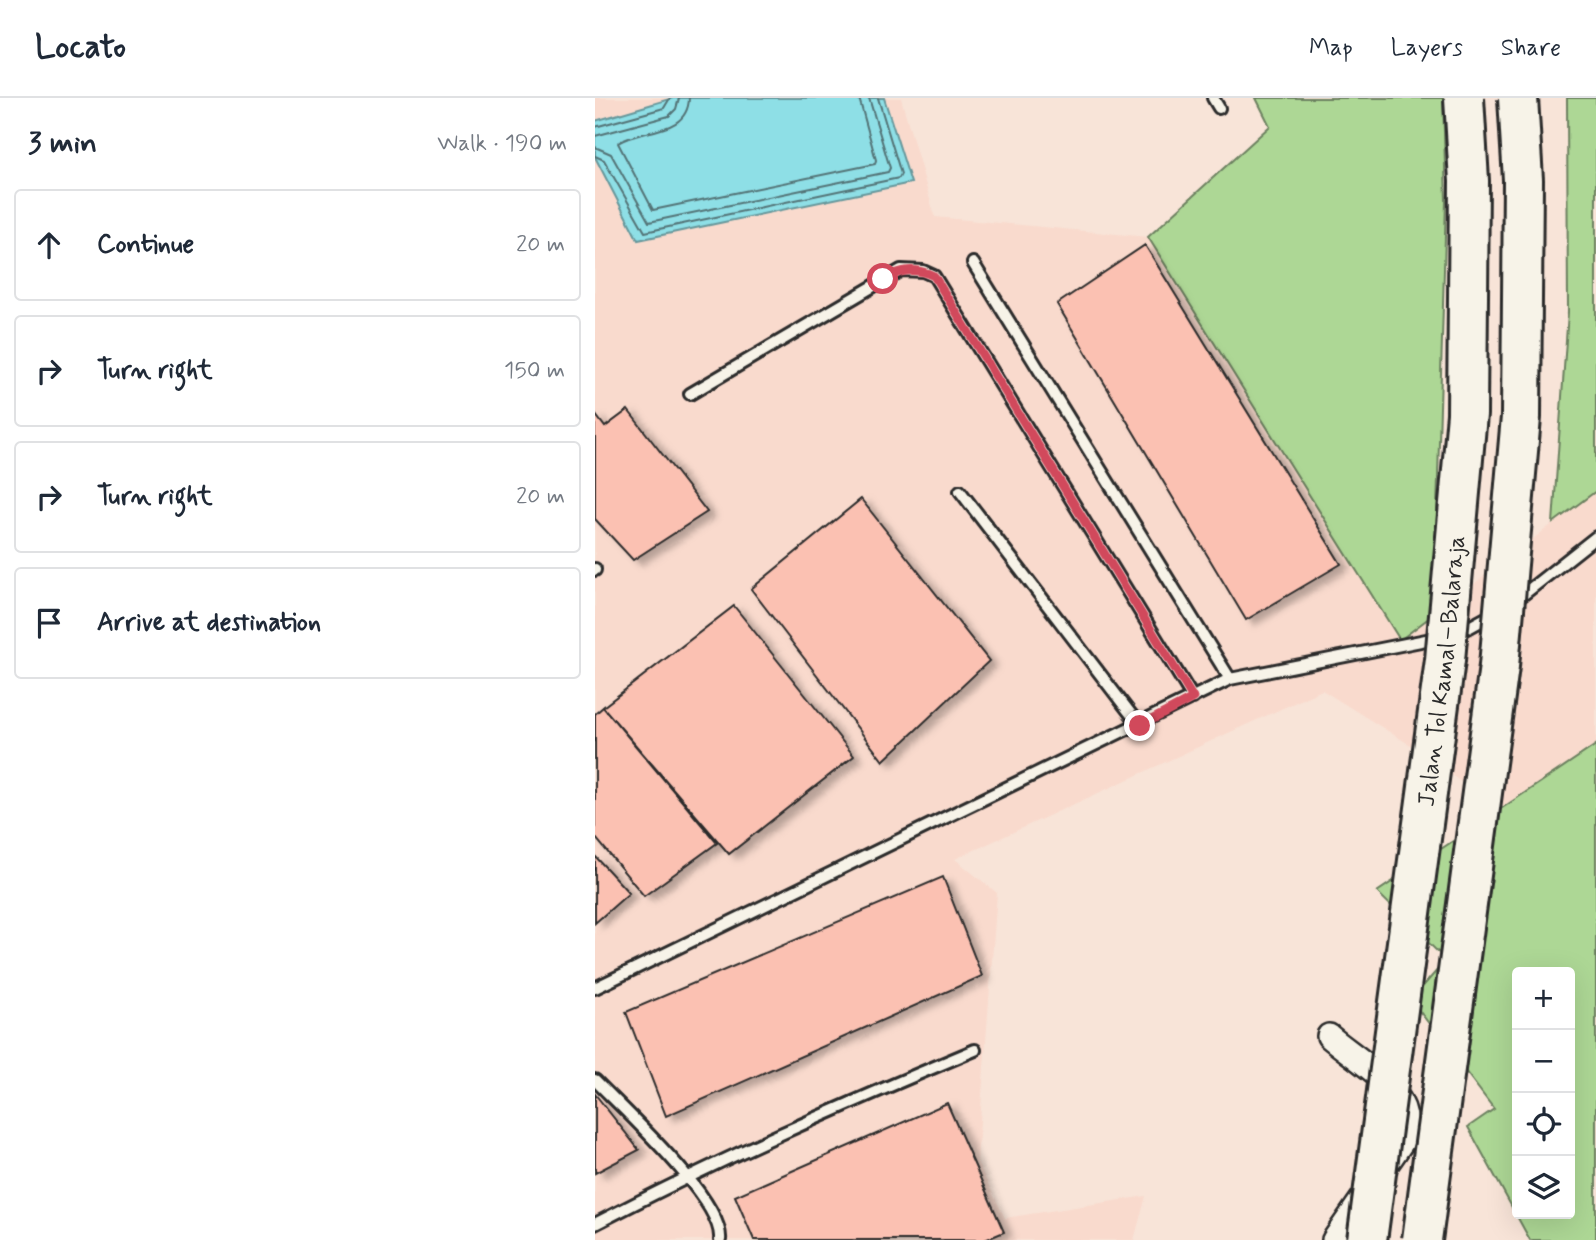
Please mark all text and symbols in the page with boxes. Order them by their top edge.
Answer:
text: Locato [35,26,126,70]
text: Map [1309,33,1353,64]
text: Layers [1391,33,1463,64]
text: Share [1501,33,1561,64]
text: 3 min [28,124,97,163]
text: Walk · 190 m [437,129,567,159]
icon: ahead [30,226,68,264]
text: Continue [97,228,194,262]
text: 20 m [516,230,565,260]
route start [867,263,898,294]
icon: right [30,352,68,390]
text: Turn right [97,354,213,388]
text: 150 m [504,356,565,386]
icon: right [30,478,68,516]
text: Turn right [97,480,213,514]
text: 20 m [516,482,565,512]
street label: Jalan Tol Kamal–Balaraja [1411,534,1473,808]
icon: arrive [30,604,68,642]
text: Arrive at destination [97,606,321,640]
route end [1124,710,1155,741]
map controls [1512,967,1575,1219]
button: + [1512,967,1575,1030]
button: − [1512,1030,1575,1093]
button: locate [1512,1093,1575,1156]
button: layers [1512,1156,1575,1219]

